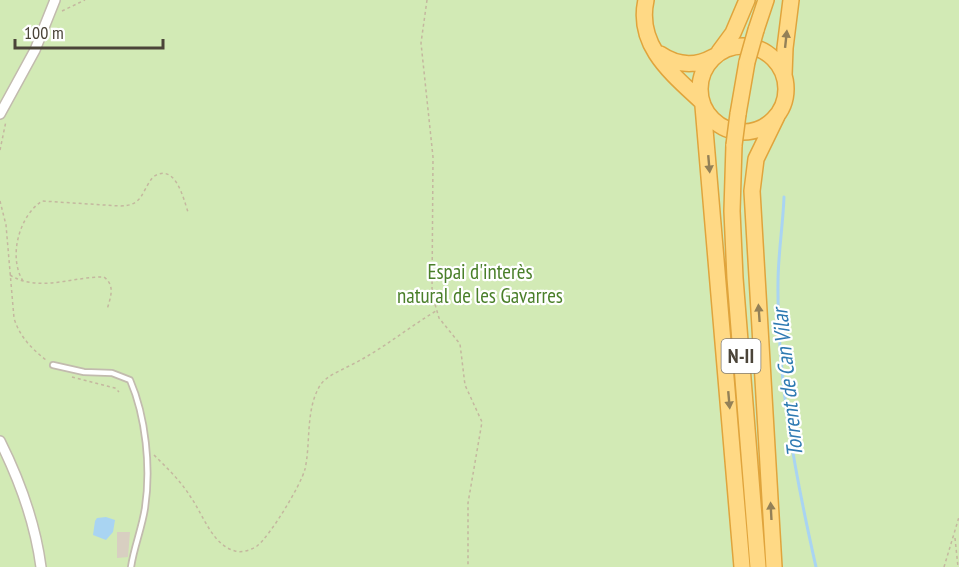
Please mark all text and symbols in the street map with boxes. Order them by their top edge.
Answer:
scale bar [15,12,164,50]
text: 100 m [24,21,64,44]
one-way arrow [781,29,790,48]
one-way arrow [704,155,714,174]
park label: Espai d'interès natural de les Gavarres [397,258,563,309]
one-way arrow [754,303,763,322]
water label: Torrent de Can Vilar [765,304,809,459]
road number: N-II [722,339,760,373]
one-way arrow [724,391,734,410]
one-way arrow [766,501,775,520]

